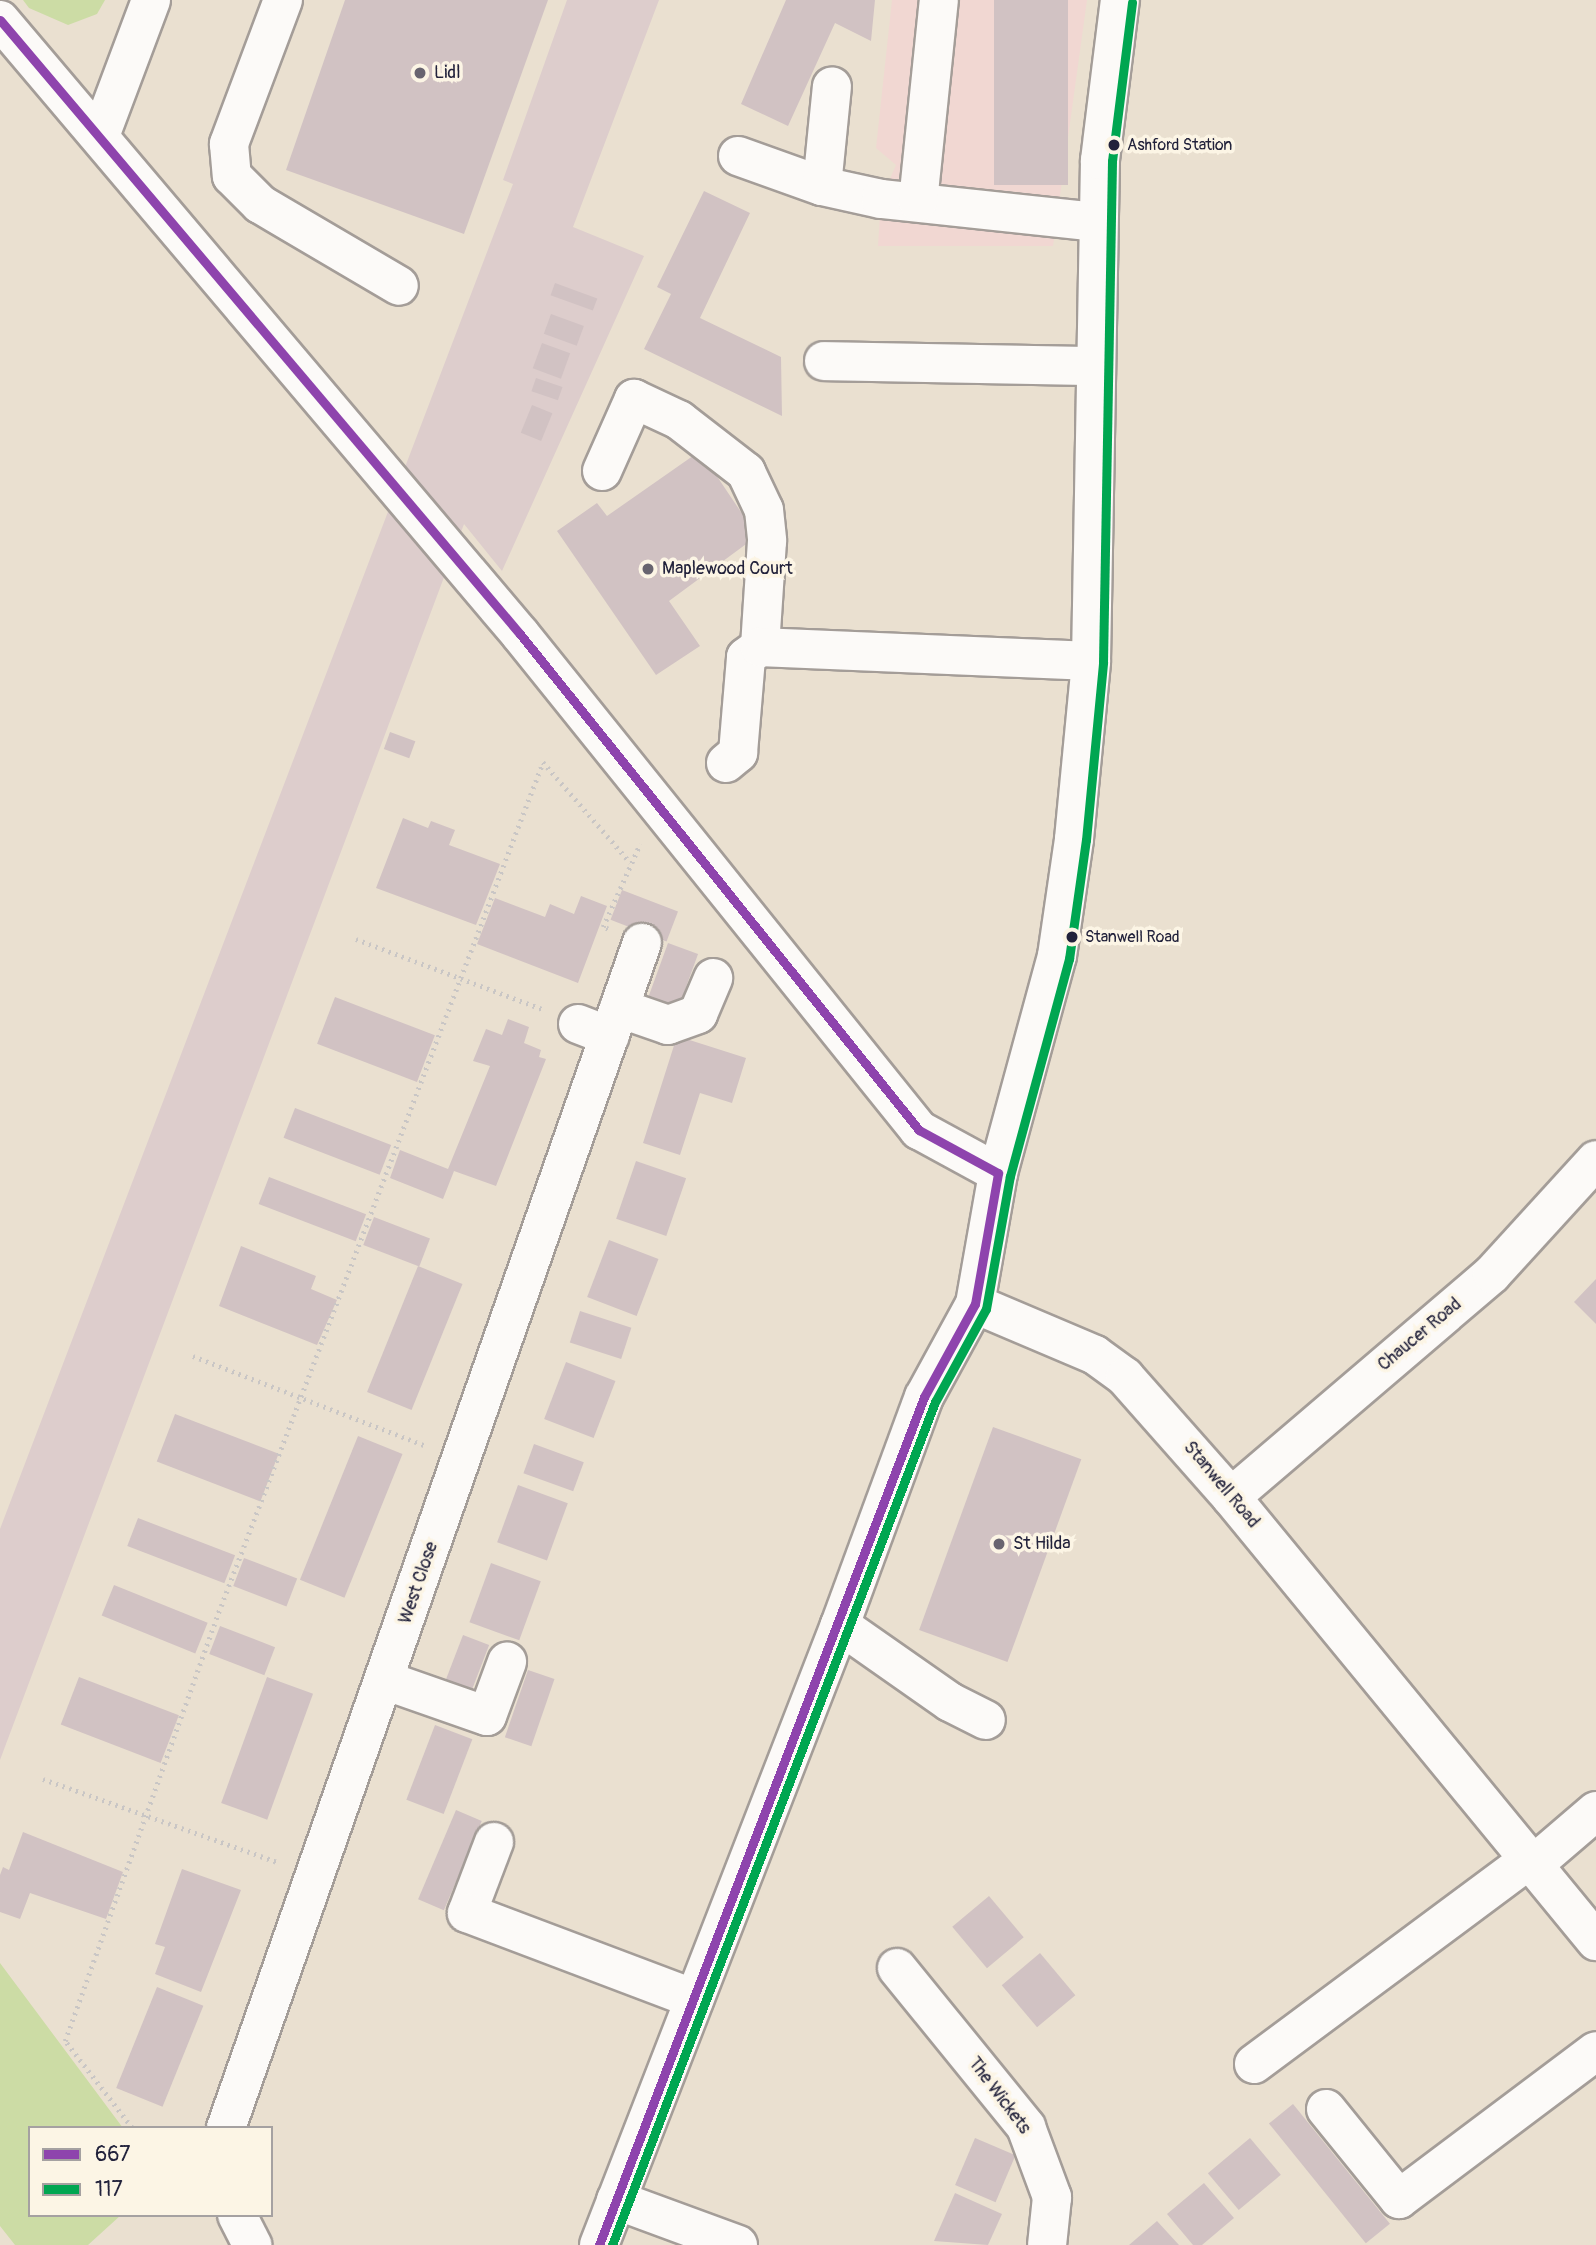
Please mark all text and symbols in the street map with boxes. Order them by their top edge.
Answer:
place label: Lidl [434,62,460,84]
marker: Lidl [412,65,428,81]
place label: Ashford Station [1127,135,1232,155]
marker: Ashford Station [1107,138,1121,152]
place label: Maplewood Court [662,558,793,580]
marker: Maplewood Court [640,561,656,577]
place label: Stanwell Road [1085,927,1180,947]
marker: Stanwell Road [1065,930,1079,944]
street label: Chaucer Road [1374,1294,1466,1376]
street label: Stanwell Road [1178,1437,1264,1533]
place label: St Hilda [1013,1533,1071,1555]
marker: St Hilda [991,1536,1007,1552]
street label: West Close [395,1539,443,1627]
street label: The Wickets [963,2053,1035,2139]
legend [28,2126,273,2217]
text: 667 [95,2141,130,2168]
text: 117 [95,2176,123,2203]

